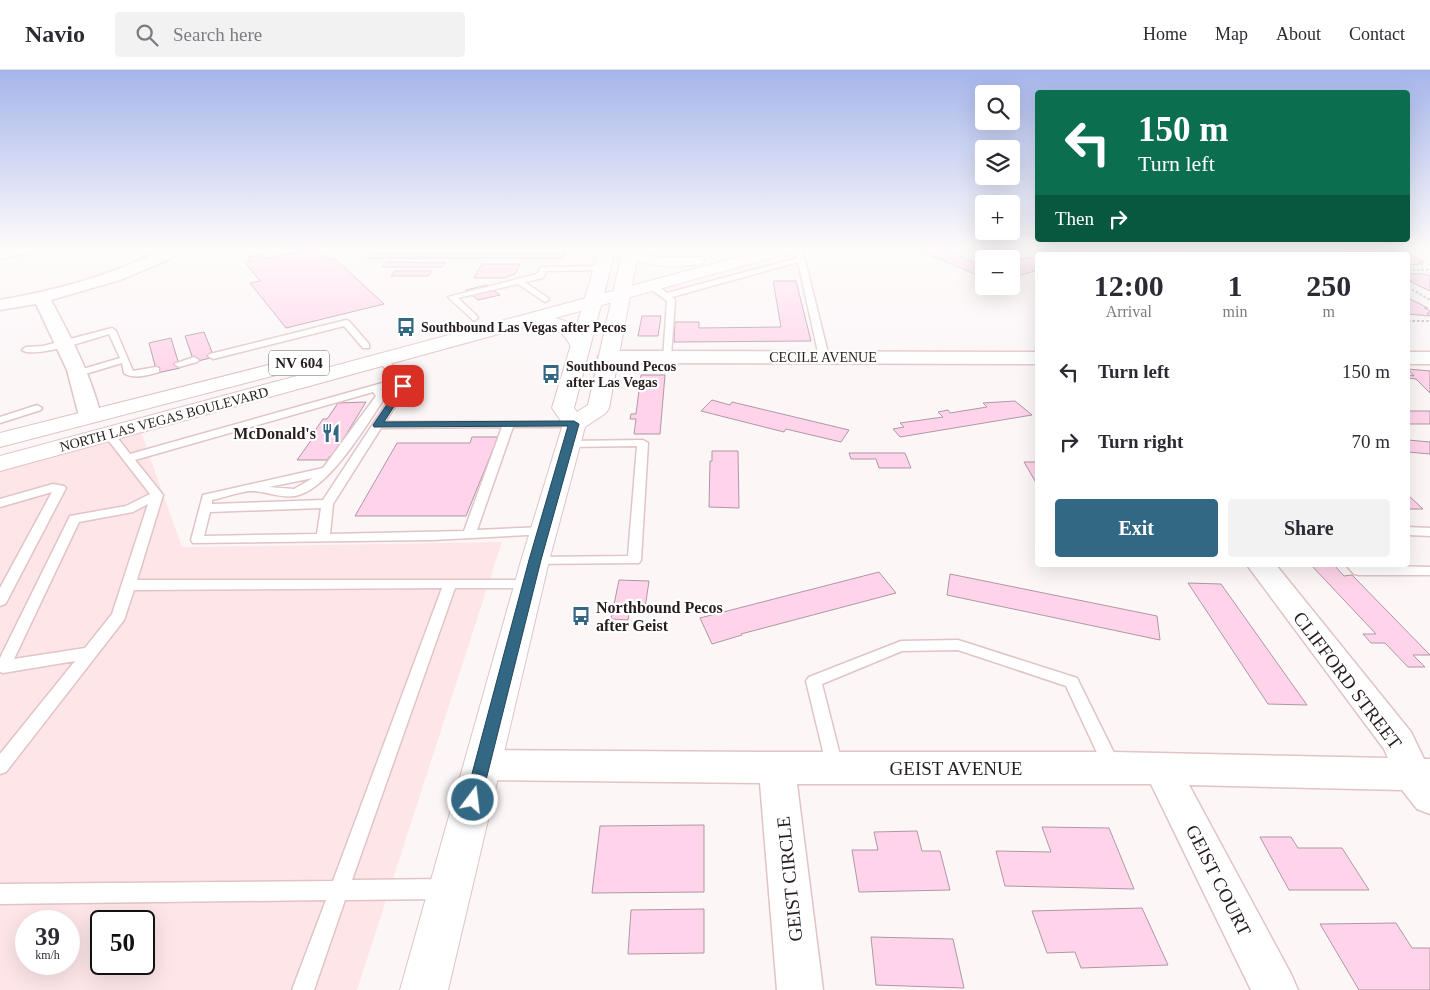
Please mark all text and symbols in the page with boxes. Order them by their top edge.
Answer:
search box [115,12,465,57]
text: Navio [25,21,85,47]
icon: search [133,21,161,49]
text: Search here [173,24,262,45]
text: Home [1143,24,1187,44]
text: Map [1215,24,1248,44]
text: About [1276,24,1321,44]
text: Contact [1349,24,1405,44]
map controls [975,85,1020,295]
button: search [975,85,1020,130]
icon: left [1055,110,1120,175]
text: 150 m [1138,110,1228,149]
button: layers [975,140,1020,185]
text: Turn left [1138,151,1215,176]
button: + [975,195,1020,240]
icon: right [1104,205,1132,233]
text: Then [1055,208,1094,229]
button: − [975,250,1020,295]
text: 12:00 [1094,269,1164,302]
text: 1 [1227,269,1242,302]
text: 250 [1306,269,1351,302]
text: Arrival [1106,303,1152,320]
text: min [1223,303,1247,320]
text: m [1322,303,1335,320]
bus stop icon: Southbound Las Vegas after Pecos [395,316,417,338]
place label: Southbound Las Vegas after Pecos [421,320,627,335]
road number: NV 604 [269,350,329,376]
street label: CECILE AVENUE [769,350,877,365]
icon: left [1055,358,1083,386]
place label: Southbound Pecos after Las Vegas [566,359,677,390]
text: Turn left [1098,361,1170,382]
text: 150 m [1342,361,1390,382]
bus stop icon: Southbound Pecos after Las Vegas [540,363,562,385]
pin [382,365,424,407]
icon: arrive [389,372,417,400]
street label: NORTH LAS VEGAS BOULEVARD [58,384,270,455]
restaurant icon: McDonald's [320,422,342,444]
place label: McDonald's [233,425,316,442]
icon: right [1055,428,1083,456]
text: Turn right [1098,431,1183,452]
text: 70 m [1351,431,1390,452]
button: Exit [1055,499,1218,557]
button: Share [1228,499,1390,557]
place label: Northbound Pecos after Geist [596,599,723,634]
bus stop icon: Northbound Pecos after Geist [570,605,592,627]
street label: CLIFFORD STREET [1289,608,1406,753]
street label: GEIST AVENUE [890,758,1022,779]
position arrow [446,773,498,825]
street label: GEIST CIRCLE [772,815,807,943]
street label: GEIST COURT [1182,821,1256,939]
speed limit sign: 50 [90,910,155,975]
text: 39 [35,923,60,950]
text: km/h [35,948,60,962]

